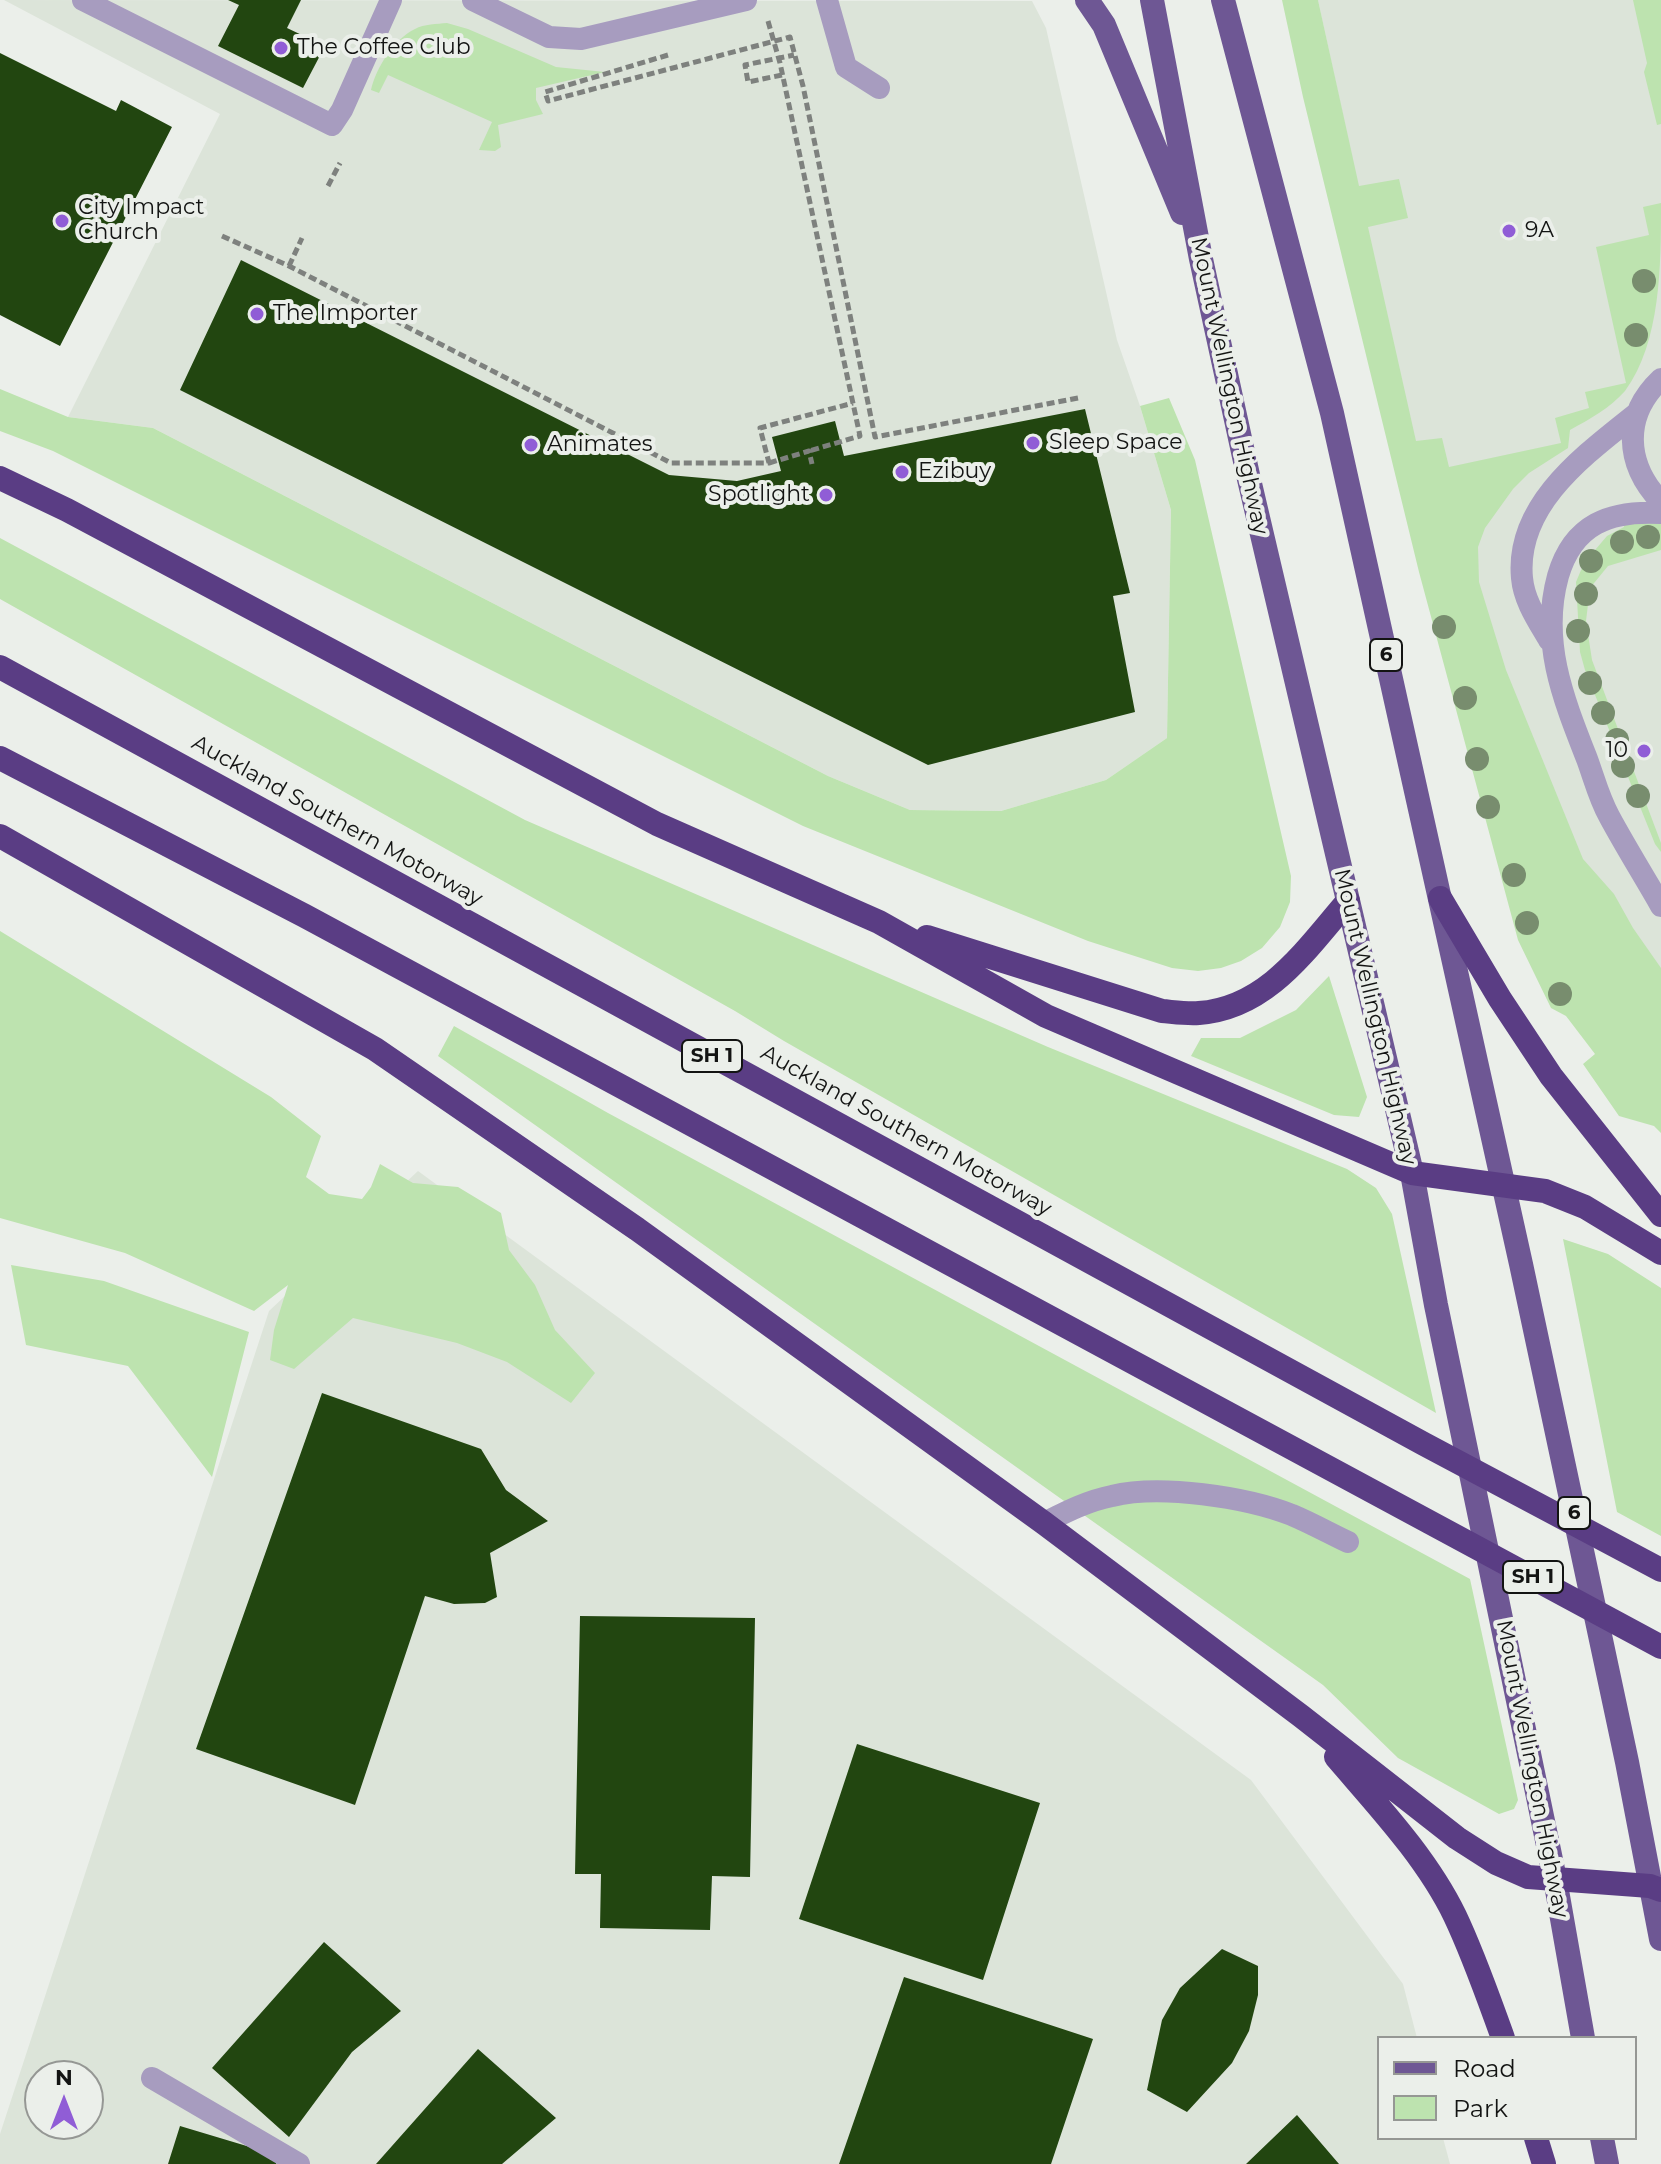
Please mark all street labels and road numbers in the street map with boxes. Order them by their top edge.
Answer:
street label: Mount Wellington Highway [1185,235,1273,537]
road number: 6 [1370,639,1402,671]
street label: Auckland Southern Motorway [187,730,487,912]
street label: Mount Wellington Highway [1328,866,1422,1168]
road number: SH 1 [682,1040,742,1072]
street label: Auckland Southern Motorway [756,1040,1056,1222]
road number: 6 [1558,1497,1590,1529]
road number: SH 1 [1503,1561,1563,1593]
street label: Mount Wellington Highway [1490,1618,1574,1920]

